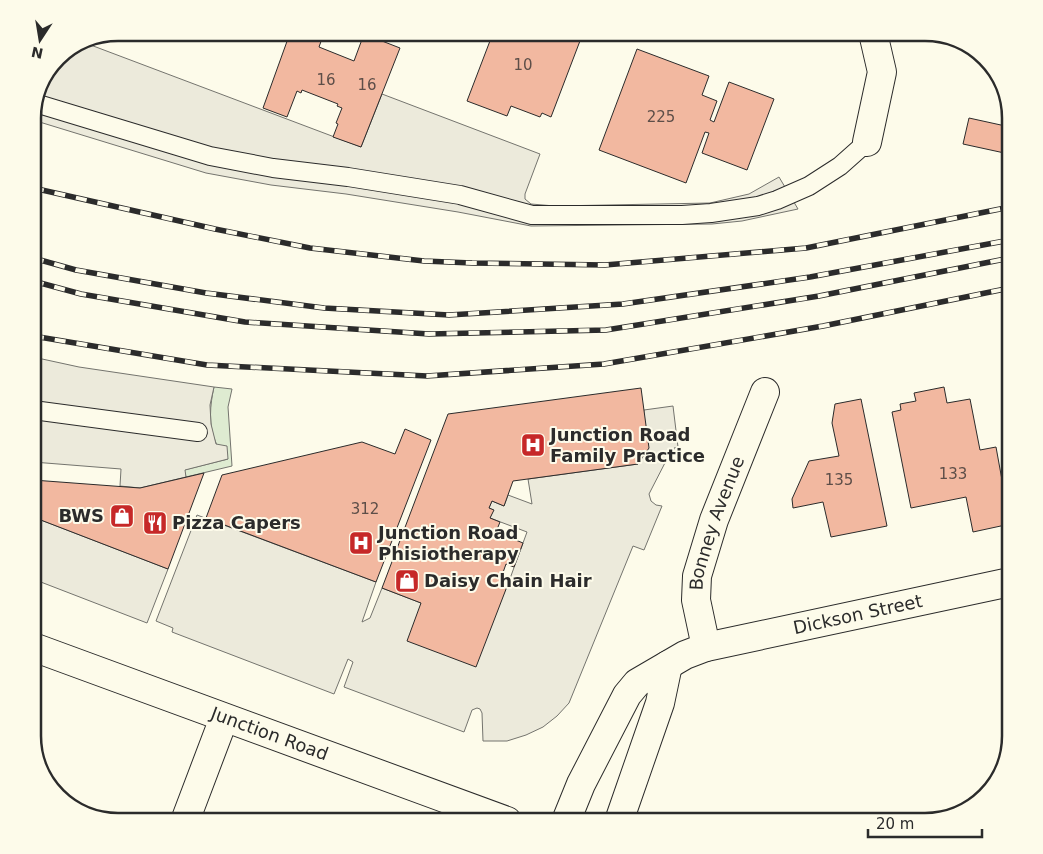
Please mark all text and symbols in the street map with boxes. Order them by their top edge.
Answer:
north arrow [15,15,65,65]
text: N [30,44,45,62]
house number: 10 [513,56,533,74]
house number: 16 [316,71,336,89]
house number: 16 [357,76,377,94]
house number: 225 [647,108,675,126]
place label: Junction Road Family Practice [548,424,705,466]
hospital icon: Junction Road Family Practice [520,432,546,458]
street label: Bonney Avenue [685,453,748,591]
house number: 133 [939,465,967,483]
house number: 135 [825,471,853,489]
house number: 312 [351,500,379,518]
shop icon: BWS [109,503,135,529]
place label: BWS [58,505,104,526]
restaurant icon: Pizza Capers [142,510,168,536]
place label: Pizza Capers [172,512,301,533]
place label: Junction Road Phisiotherapy [376,522,519,564]
hospital icon: Junction Road Phisiotherapy [348,530,374,556]
shop icon: Daisy Chain Hair [394,568,420,594]
place label: Daisy Chain Hair [424,570,592,591]
street label: Dickson Street [791,590,924,638]
street label: Junction Road [207,702,331,765]
scale bar [868,806,982,838]
text: 20 m [876,815,914,833]

